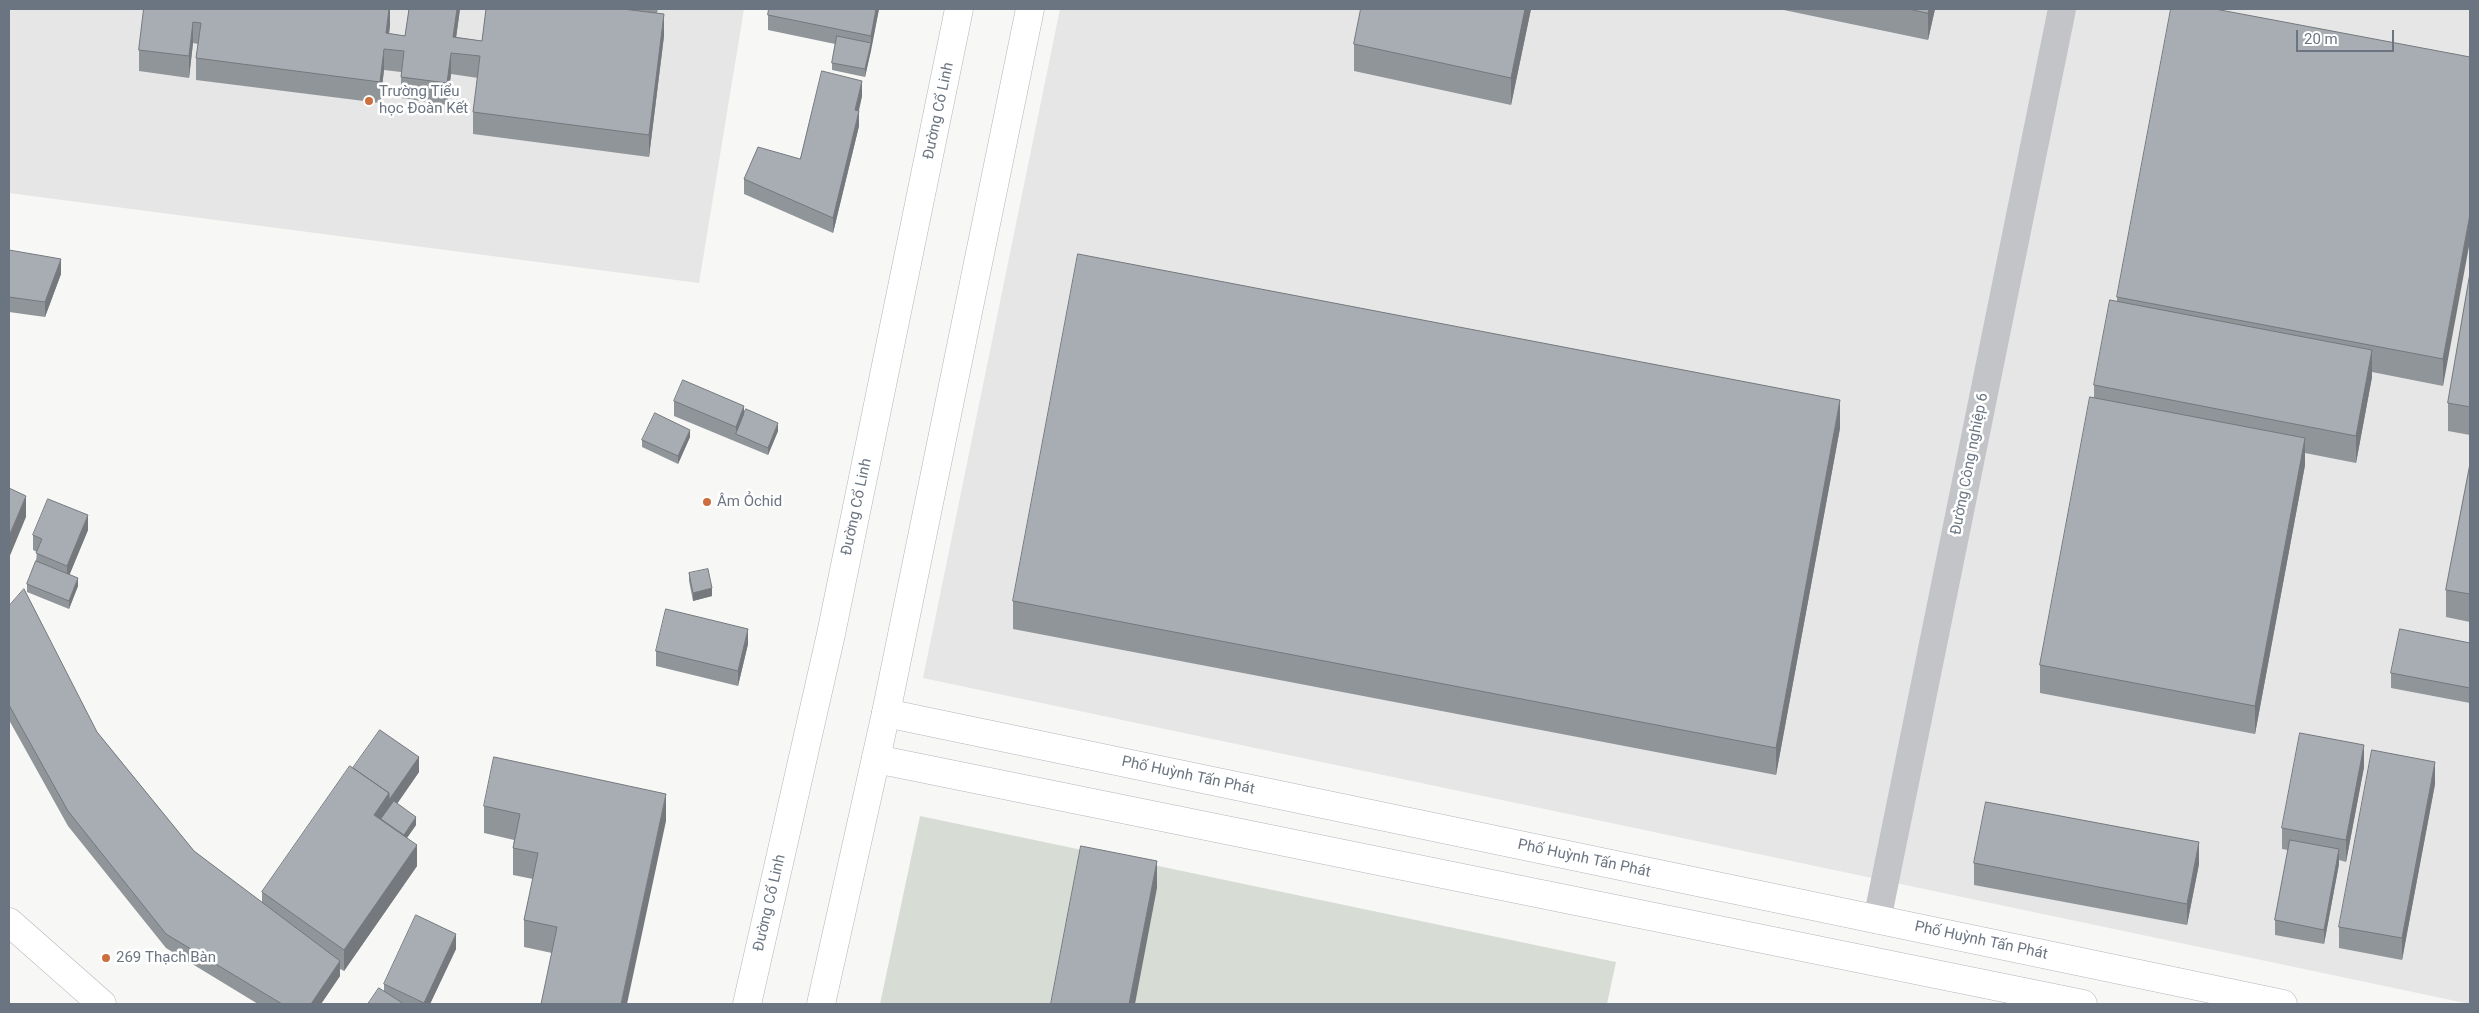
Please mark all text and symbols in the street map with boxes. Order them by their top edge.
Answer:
scale bar [2299,20,2396,52]
text: 20 m [2304,30,2338,48]
street label: Đường Cổ Linh [920,61,958,161]
place label: Trường Tiểu học Đoàn Kết [379,83,468,118]
marker: Trường Tiểu học Đoàn Kết [363,95,375,107]
street label: Đường Công nghiệp 6 [1947,391,1993,537]
street label: Đường Cổ Linh [838,457,876,557]
place label: Âm Ỏchid [717,493,782,511]
marker: Âm Ỏchid [701,496,713,508]
street label: Phố Huỳnh Tấn Phát [1120,753,1256,799]
street label: Phố Huỳnh Tấn Phát [1516,836,1652,882]
street label: Đường Cổ Linh [750,853,790,953]
street label: Phố Huỳnh Tấn Phát [1913,918,2049,964]
place label: 269 Thạch Bàn [116,949,216,967]
marker: 269 Thạch Bàn [100,952,112,964]

